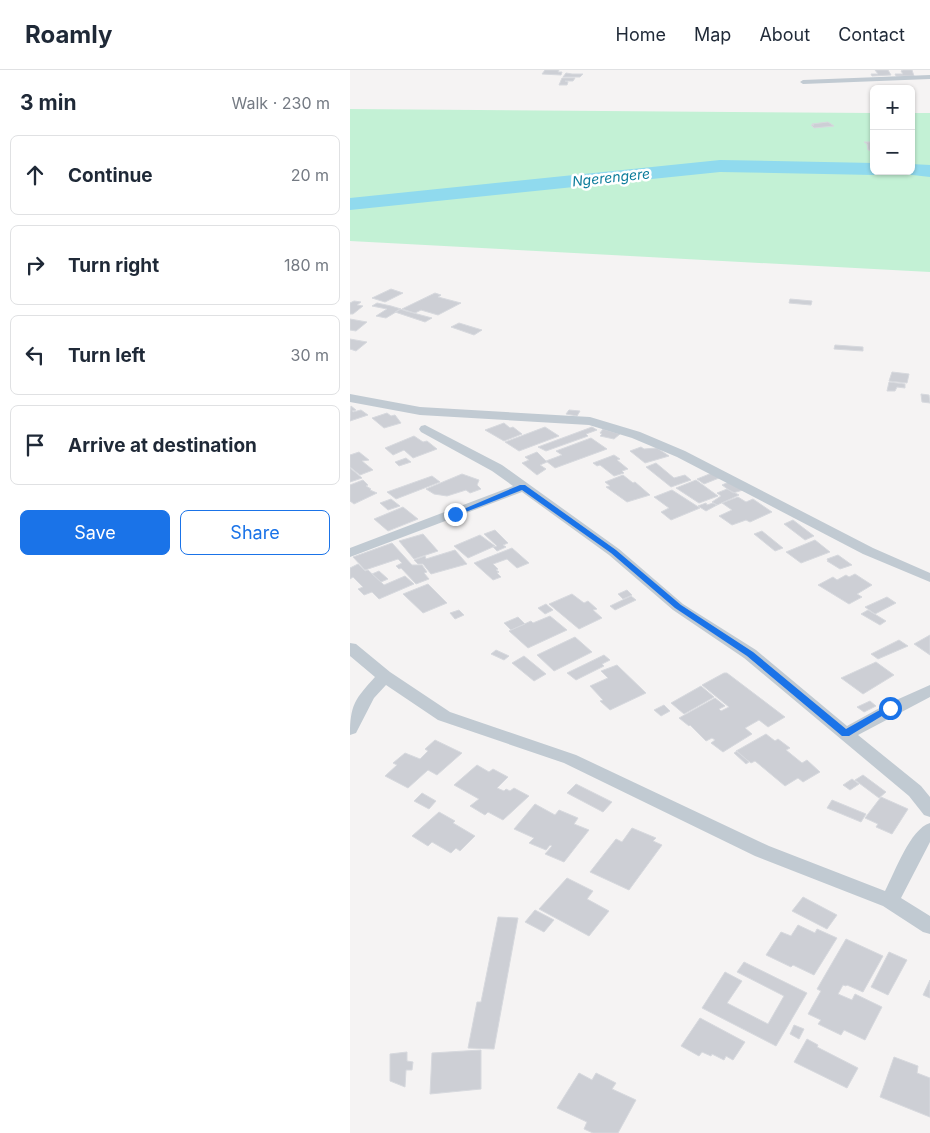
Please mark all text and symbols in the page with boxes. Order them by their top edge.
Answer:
text: Roamly [25,20,112,49]
text: Home [616,24,666,45]
text: Map [694,24,731,45]
text: About [759,24,810,45]
text: Contact [838,24,905,45]
map controls [870,85,915,175]
button: + [870,85,915,130]
text: 3 min [20,90,76,115]
text: Walk · 230 m [232,93,330,113]
button: − [870,130,915,175]
icon: ahead [21,161,49,189]
text: Continue [68,164,153,187]
water label: Ngerengere [571,164,651,190]
text: 20 m [291,165,329,185]
icon: right [21,251,49,279]
text: Turn right [68,254,159,277]
text: 180 m [284,255,329,275]
icon: left [21,341,49,369]
text: Turn left [68,344,146,367]
text: 30 m [291,345,329,365]
icon: arrive [21,431,49,459]
text: Arrive at destination [68,434,257,457]
route end [444,503,467,526]
button: Save [20,510,170,555]
button: Share [180,510,330,555]
route start [879,697,902,720]

